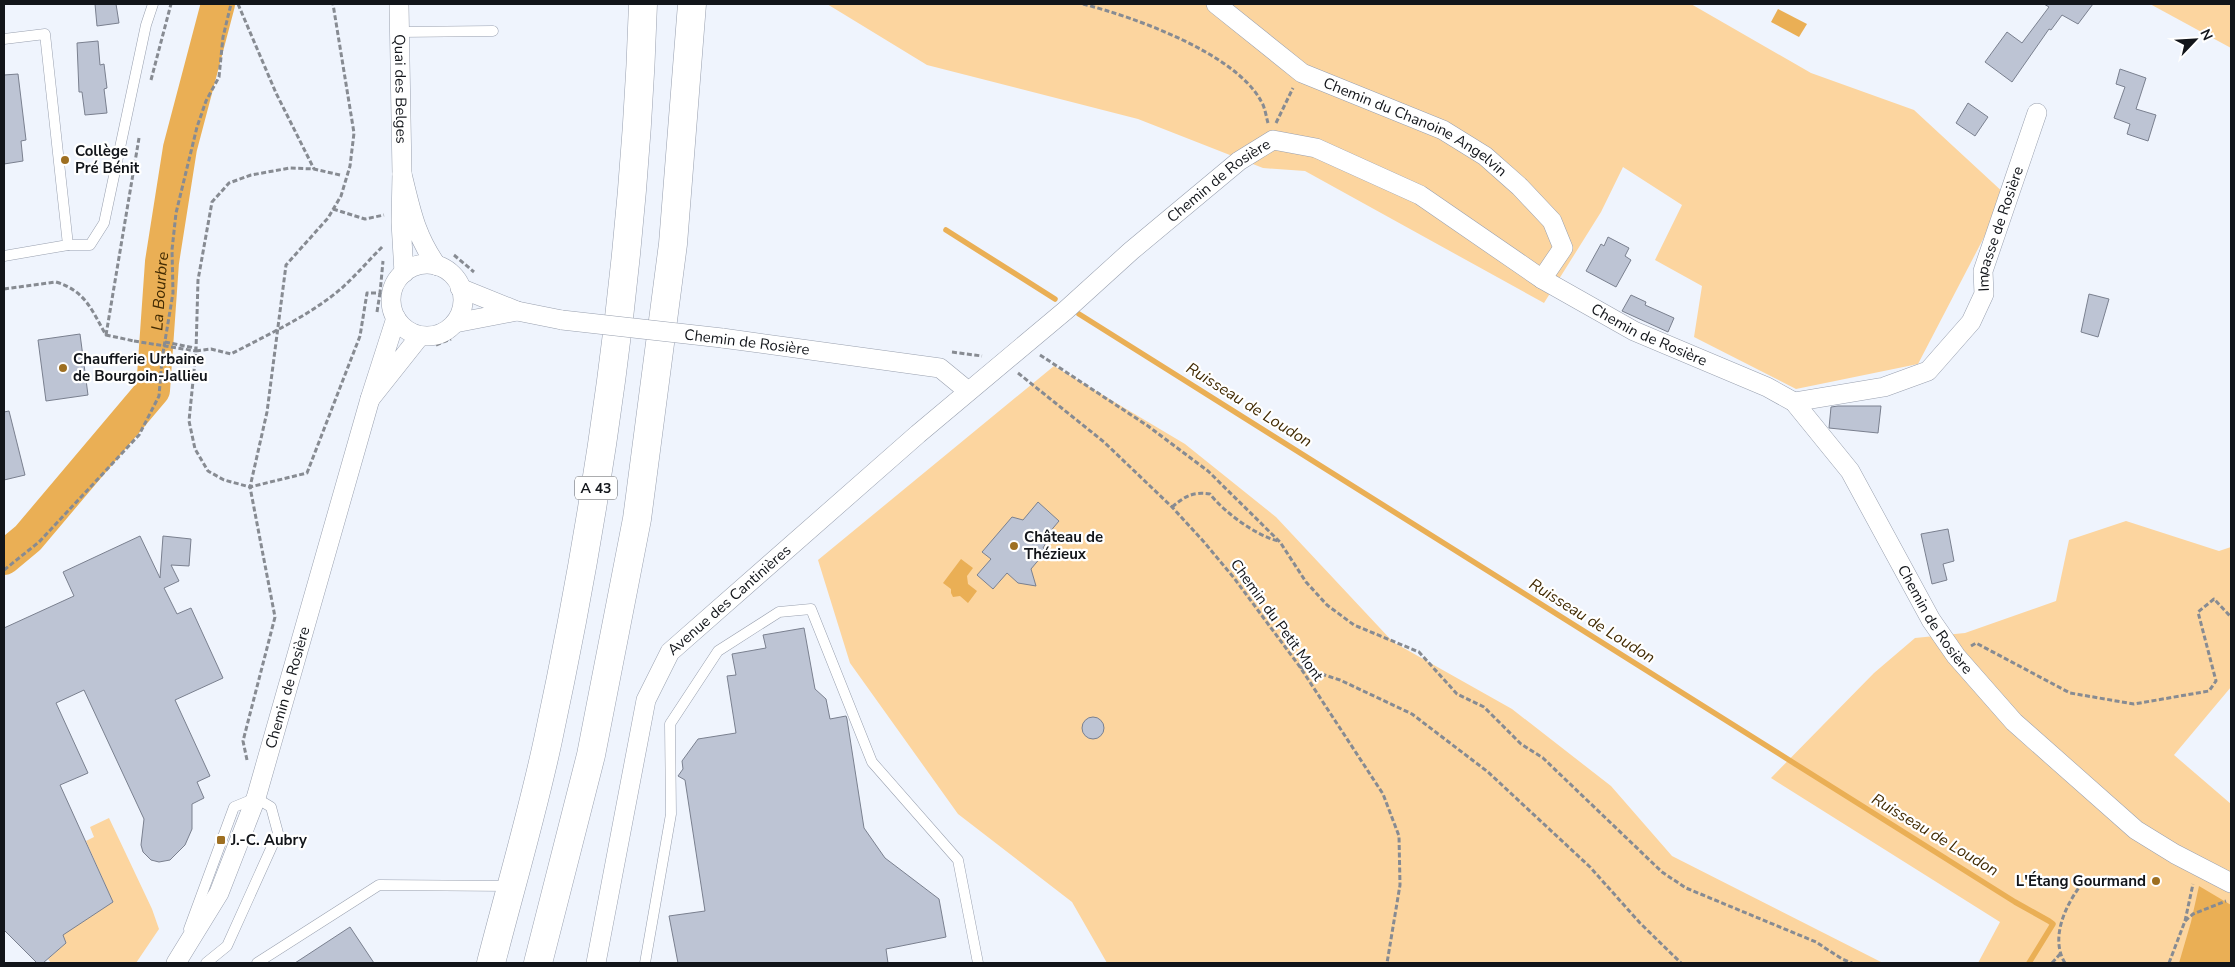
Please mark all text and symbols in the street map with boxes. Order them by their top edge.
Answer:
north arrow [2170,15,2220,65]
text: N [2196,26,2217,43]
street label: Quai des Belges [390,34,411,144]
street label: Chemin du Chanoine Angelvin [1320,73,1511,181]
street label: Chemin de Rosière [1163,134,1274,227]
place label: Collège Pré Bénit [75,141,140,178]
marker: Collège Pré Bénit [59,154,71,166]
street label: Impasse de Rosière [1972,164,2028,292]
water label: La Bourbre [146,250,175,332]
street label: Chemin de Rosière [1588,299,1710,371]
street label: Chemin de Rosière [683,324,811,360]
place label: Chaufferie Urbaine de Bourgoin-Jallieu [73,349,208,386]
water label: Ruisseau de Loudon [1182,357,1316,453]
marker: Chaufferie Urbaine de Bourgoin-Jallieu [57,362,69,374]
road number: A 43 [575,476,617,499]
place label: Château de Thézieux [1024,527,1103,564]
street label: Avenue des Cantinières [663,540,795,660]
marker: Château de Thézieux [1008,540,1020,552]
street label: Chemin du Petit Mont [1226,555,1328,686]
street label: Chemin de Rosière [1893,561,1977,678]
water label: Ruisseau de Loudon [1525,573,1659,669]
street label: Chemin de Rosière [261,624,315,751]
water label: Ruisseau de Loudon [1867,788,2003,882]
place label: J.-C. Aubry [230,830,307,850]
marker: J.-C. Aubry [215,834,227,846]
place label: L'Étang Gourmand [2016,871,2146,891]
marker: L'Étang Gourmand [2150,875,2162,887]

